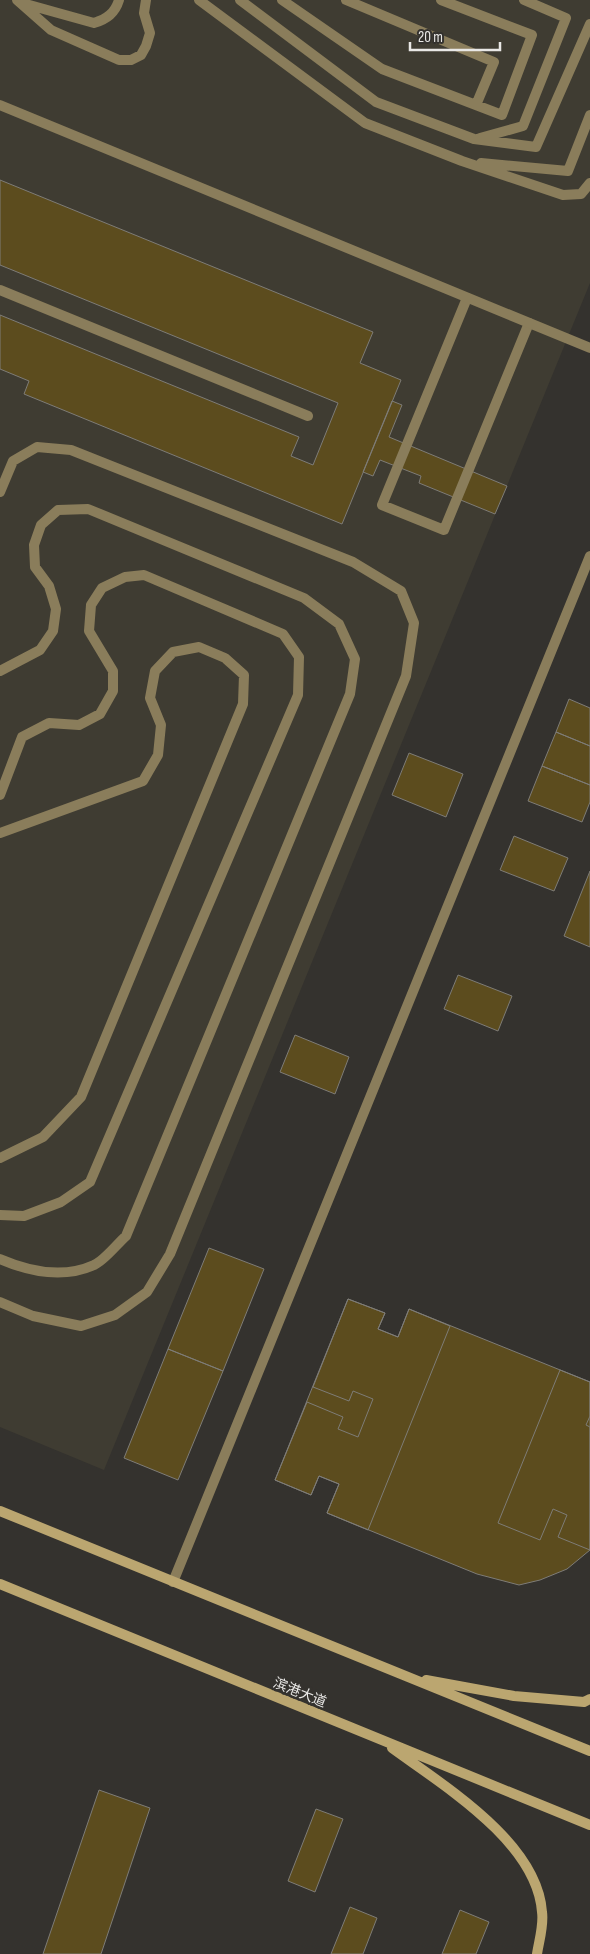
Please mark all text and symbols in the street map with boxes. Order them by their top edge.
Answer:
scale bar [410,20,500,52]
text: 20 m [418,28,443,47]
street label: 滨港大道 [271,1674,329,1711]

